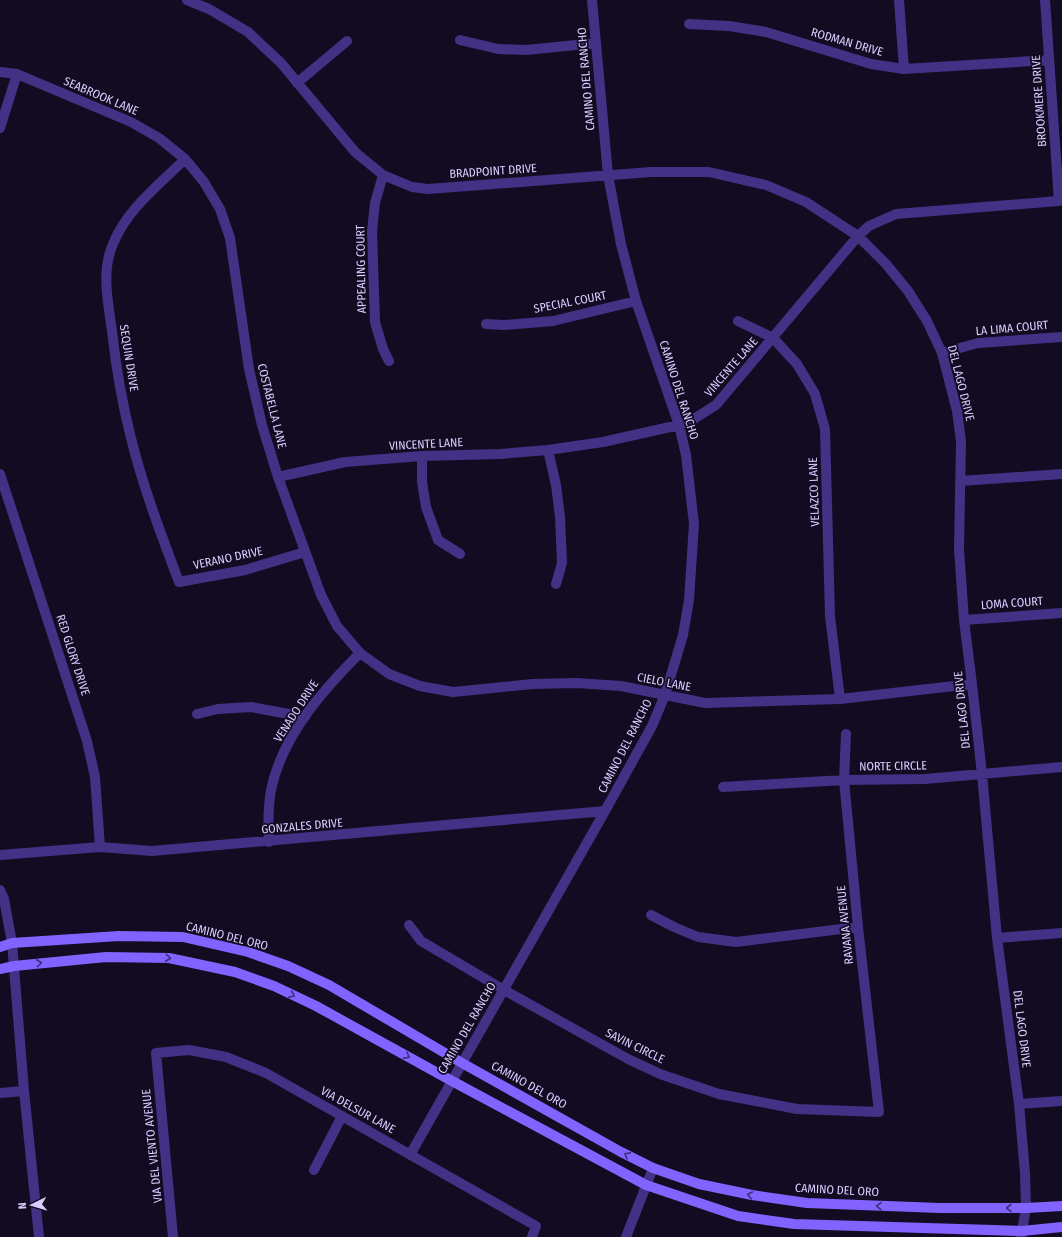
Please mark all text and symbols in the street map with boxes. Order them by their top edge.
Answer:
street label: RODMAN DRIVE [809,25,885,59]
street label: CAMINO DEL RANCHO [575,27,597,131]
street label: BROOKMERE DRIVE [1029,54,1049,147]
street label: SEABROOK LANE [62,74,141,118]
street label: BRADPOINT DRIVE [449,161,537,181]
street label: APPEALING COURT [353,224,369,313]
street label: SPECIAL COURT [532,288,608,316]
street label: LA LIMA COURT [975,318,1049,338]
street label: SEQUIN DRIVE [117,323,141,393]
street label: VINCENTE LANE [701,334,761,400]
street label: CAMINO DEL RANCHO [656,339,702,441]
street label: DEL LAGO DRIVE [945,344,977,423]
street label: COSTABELLA LANE [255,362,289,450]
street label: VINCENTE LANE [389,435,464,453]
street label: VELAZCO LANE [806,457,822,527]
street label: VERANO DRIVE [192,544,264,572]
street label: LOMA COURT [980,594,1044,612]
street label: RED GLORY DRIVE [53,613,93,698]
street label: CIELO LANE [636,670,692,694]
street label: DEL LAGO DRIVE [951,670,973,749]
street label: VENADO DRIVE [271,677,321,745]
street label: CAMINO DEL RANCHO [595,697,655,795]
street label: NORTE CIRCLE [859,758,927,774]
street label: GONZALES DRIVE [261,815,344,837]
street label: RAVANA AVENUE [834,885,856,965]
street label: CAMINO DEL ORO [185,919,269,953]
one-way arrow [165,953,171,962]
one-way arrow [35,959,42,968]
street label: CAMINO DEL RANCHO [435,980,499,1076]
street label: DEL LAGO DRIVE [1010,989,1034,1069]
one-way arrow [288,990,296,998]
street label: SAVIN CIRCLE [603,1026,667,1067]
one-way arrow [403,1052,410,1059]
street label: CAMINO DEL ORO [489,1059,569,1111]
street label: VIA DELSUR LANE [318,1084,398,1136]
street label: VIA DEL VIENTO AVENUE [139,1088,165,1204]
one-way arrow [624,1152,631,1159]
street label: CAMINO DEL ORO [795,1181,879,1199]
north arrow [12,1185,52,1225]
one-way arrow [747,1191,753,1199]
one-way arrow [876,1201,882,1210]
text: N [16,1202,29,1210]
one-way arrow [1006,1204,1012,1212]

